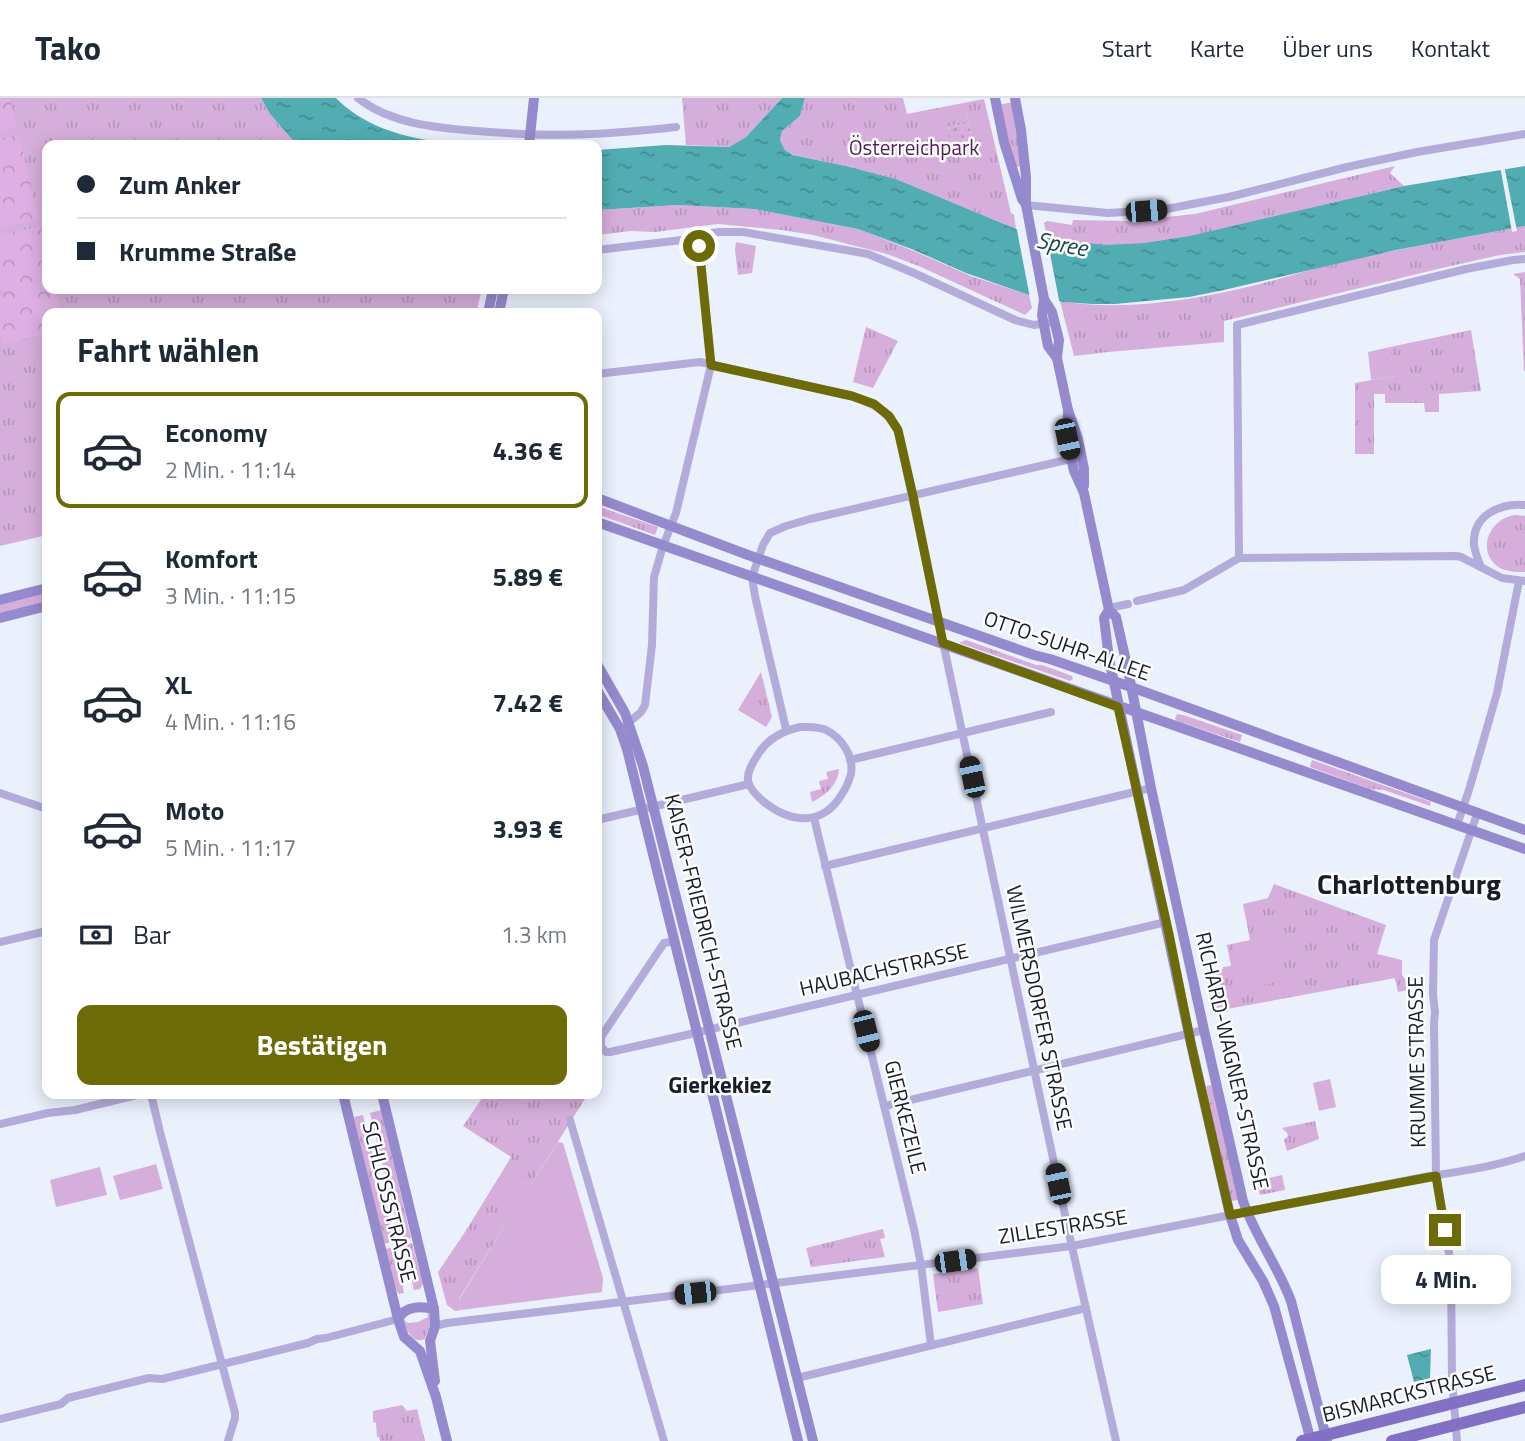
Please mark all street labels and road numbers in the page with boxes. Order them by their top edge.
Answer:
street label: OTTO-SUHR-ALLEE [980,602,1155,689]
street label: KAISER-FRIEDRICH-STRASSE [657,790,751,1053]
street label: WILMERSDORFER STRASSE [998,882,1082,1133]
street label: RICHARD-WAGNER-STRASSE [1188,929,1278,1193]
street label: HAUBACHSTRASSE [796,934,971,1004]
street label: KRUMME STRASSE [1399,976,1433,1148]
street label: GIERKEZEILE [876,1057,936,1177]
street label: SCHLOSSSTRASSE [354,1118,425,1286]
street label: ZILLESTRASSE [996,1200,1130,1252]
street label: BISMARCKSTRASSE [1319,1356,1499,1430]

